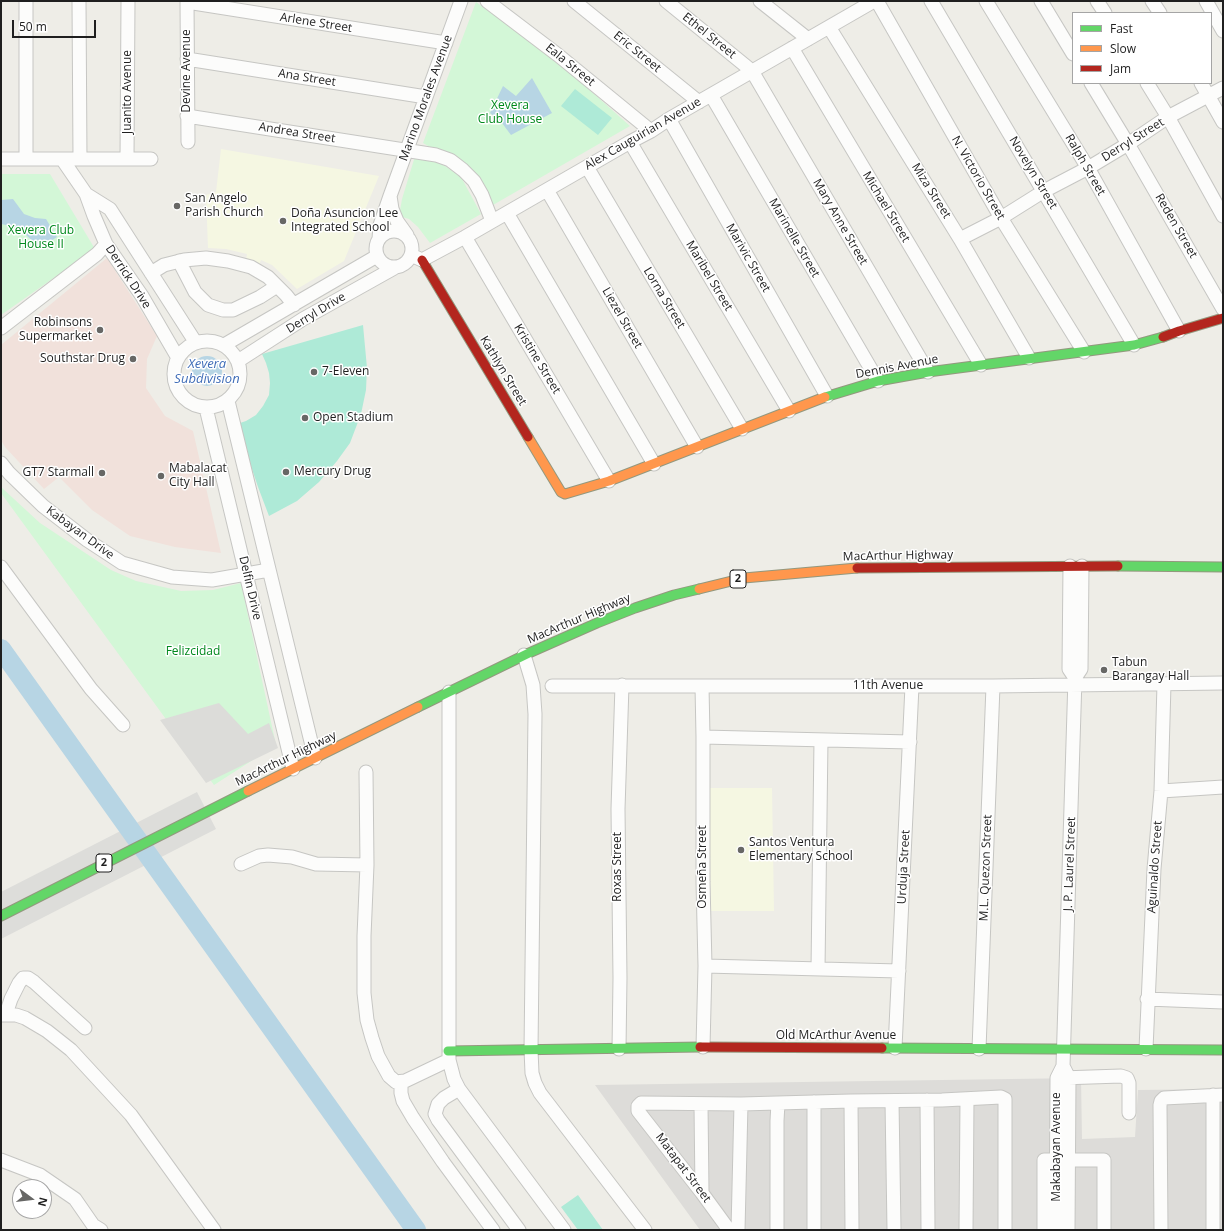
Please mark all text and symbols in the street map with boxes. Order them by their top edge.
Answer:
street label: Arlene Street [279,10,353,36]
street label: Ethel Street [679,10,739,62]
scale bar [14,12,98,38]
legend [1072,12,1212,84]
text: 50 m [19,18,47,35]
text: Fast [1110,20,1133,37]
street label: Eric Street [610,28,664,76]
street label: Devine Avenue [180,29,194,113]
street label: Marino Morales Avenue [396,33,456,163]
text: Slow [1110,40,1136,57]
street label: Eala Street [542,41,598,89]
street label: Juanito Avenue [121,50,135,134]
text: Jam [1110,60,1131,77]
street label: Ana Street [277,66,337,90]
street label: Alex Cauguirian Avenue [582,95,704,173]
park label: Xevera Club House [478,99,542,127]
street label: Derryl Street [1099,115,1167,165]
street label: Andrea Street [258,120,336,146]
street label: Ralph Street [1062,132,1108,198]
street label: N. Victorio Street [948,133,1008,223]
street label: Novelyn Street [1006,134,1060,212]
street label: Miza Street [908,161,954,221]
street label: Michael Street [859,169,913,245]
street label: Mary Anne Street [809,176,871,268]
street label: Reden Street [1152,191,1200,261]
place label: San Angelo Parish Church [185,192,263,220]
street label: Marinelle Street [766,196,822,280]
marker: San Angelo Parish Church [172,201,182,211]
place label: Doña Asuncion Lee Integrated School [291,207,398,235]
marker: Doña Asuncion Lee Integrated School [278,216,288,226]
street label: Marivic Street [723,221,773,295]
park label: Xevera Club House II [8,224,74,252]
street label: Maribel Street [682,238,736,314]
street label: Derrick Drive [102,243,154,311]
street label: Lorna Street [640,265,688,331]
street label: Liezel Street [599,285,645,351]
street label: Derryl Drive [284,290,348,336]
place label: Robinsons Supermarket [19,316,92,344]
street label: Kristine Street [510,321,564,397]
marker: Robinsons Supermarket [95,325,105,335]
street label: Kathlyn Street [477,334,529,408]
place label: Southstar Drug [40,352,125,366]
street label: Dennis Avenue [854,352,940,382]
marker: Southstar Drug [128,354,138,364]
water label: Xevera Subdivision [174,356,240,387]
place label: 7-Eleven [322,365,369,379]
marker: 7-Eleven [309,367,319,377]
place label: Open Stadium [313,411,393,425]
marker: Open Stadium [300,413,310,423]
place label: Mabalacat City Hall [169,462,227,490]
place label: Mercury Drug [294,465,371,479]
place label: GT7 Starmall [22,466,94,480]
marker: Mercury Drug [281,467,291,477]
marker: GT7 Starmall [97,468,107,478]
marker: Mabalacat City Hall [156,471,166,481]
street label: Kabayan Drive [43,504,117,562]
street label: MacArthur Highway [843,548,953,564]
street label: Delfin Drive [236,555,264,621]
road number: 2 [730,570,746,588]
street label: MacArthur Highway [525,591,633,647]
park label: Felizcidad [166,645,220,659]
place label: Tabun Barangay Hall [1112,656,1189,684]
marker: Tabun Barangay Hall [1099,665,1109,675]
street label: 11th Avenue [853,679,923,693]
street label: MacArthur Highway [233,728,339,790]
street label: M.L. Quezon Street [977,814,995,922]
street label: J. P. Laurel Street [1061,816,1079,912]
street label: Aguinaldo Street [1145,820,1165,914]
street label: Osmeña Street [696,825,710,909]
street label: Urduja Street [895,829,913,905]
street label: Roxas Street [611,832,625,902]
place label: Santos Ventura Elementary School [749,836,853,864]
marker: Santos Ventura Elementary School [736,845,746,855]
road number: 2 [96,854,112,872]
street label: Old McArthur Avenue [776,1029,896,1043]
street label: Makabayan Avenue [1050,1092,1064,1202]
street label: Matapat Street [652,1130,714,1206]
north arrow [12,1179,52,1219]
text: N [35,1196,52,1208]

